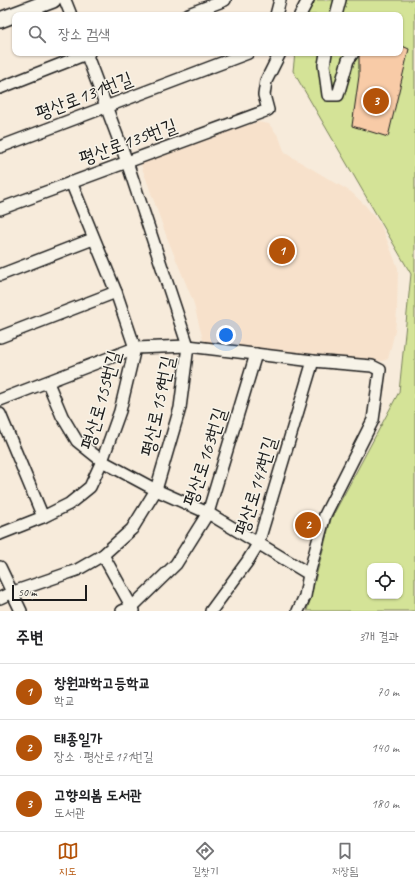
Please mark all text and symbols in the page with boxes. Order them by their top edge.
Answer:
search box [12,12,403,56]
icon: search [26,23,48,45]
text: 장소 검색 [58,25,110,44]
street label: 평산로131번길 [32,67,136,125]
pin: 3 [363,86,389,116]
street label: 평산로135번길 [76,113,180,171]
pin: 1 [269,236,295,266]
your location [216,325,236,345]
street label: 평산로155번길 [75,348,127,452]
street label: 평산로159번길 [136,354,180,458]
street label: 평산로163번길 [178,405,232,509]
street label: 평산로147번길 [230,434,282,538]
pin: 2 [295,510,321,540]
map controls [367,563,403,599]
button: locate [367,563,403,599]
scale bar [12,583,87,602]
text: 50 m [18,585,37,599]
text: 주변 [16,627,43,648]
text: 3개 결과 [359,629,399,645]
text: 창원과학고등학교 [54,674,151,693]
text: 1 [26,684,32,700]
text: 70 m [377,684,399,700]
text: 학교 [54,693,75,709]
text: 태종일가 [54,730,102,749]
text: 2 [26,740,32,756]
text: 140 m [371,740,399,756]
text: 장소 · 평산로171번길 [54,749,154,765]
text: 고향의봄 도서관 [54,786,142,805]
text: 3 [26,796,32,812]
text: 180 m [371,796,399,812]
text: 도서관 [54,805,85,821]
tab: 지도 [57,840,79,879]
tab: 길찾기 [192,840,218,879]
tab: 저장됨 [332,840,358,879]

